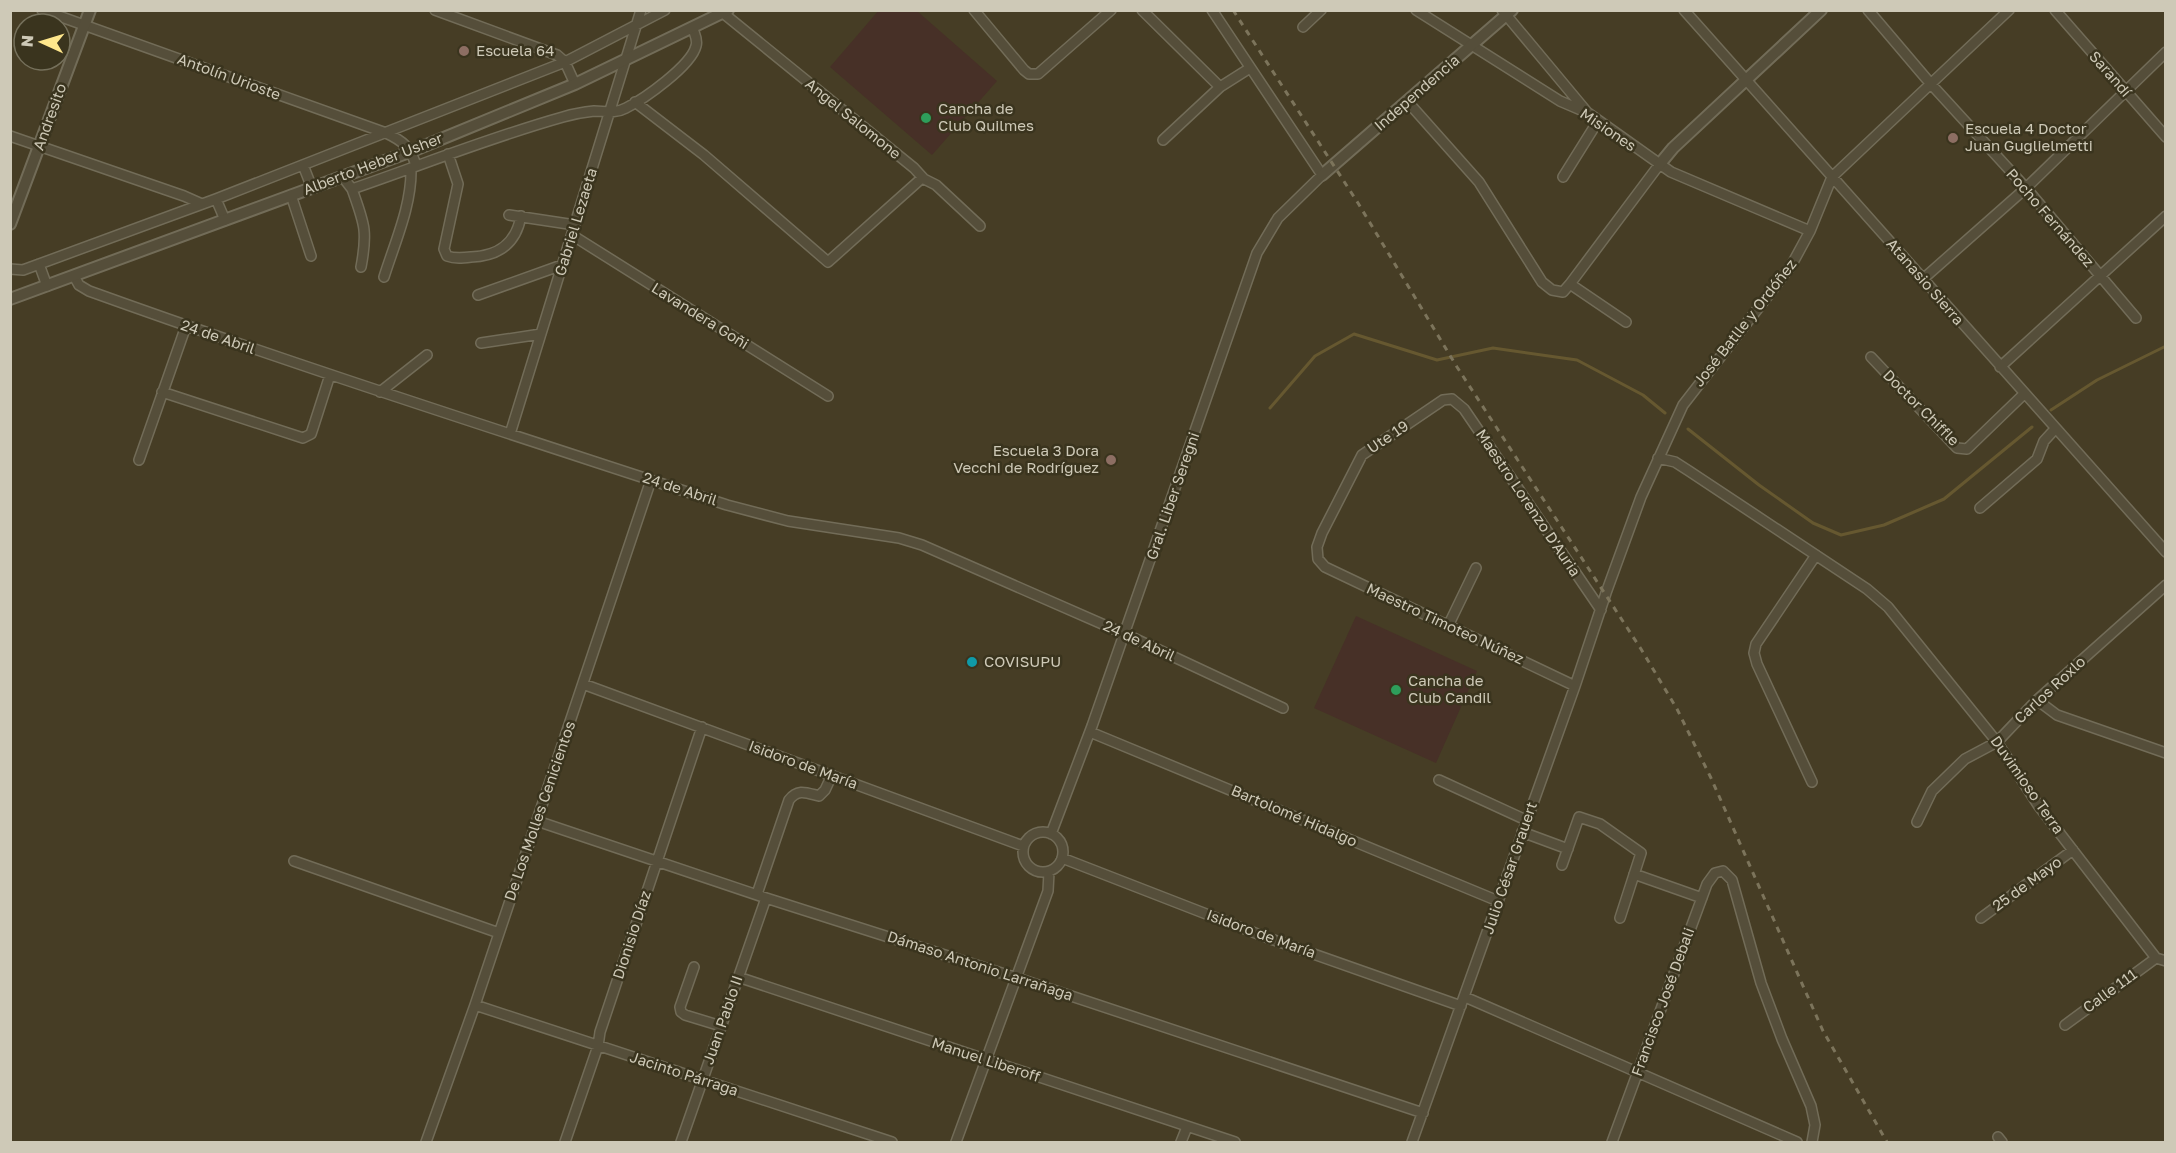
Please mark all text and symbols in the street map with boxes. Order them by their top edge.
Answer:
north arrow [12,12,72,72]
text: N [17,34,37,48]
place label: Escuela 64 [476,41,554,59]
marker: Escuela 64 [457,44,471,58]
street label: Sarandí [2086,47,2136,101]
street label: Antolín Urioste [175,49,284,103]
street label: Independencia [1370,50,1463,134]
street label: Angel Salomone [802,74,905,162]
street label: Andresito [29,81,69,153]
place label: Cancha de Club Quilmes [938,99,1034,134]
street label: Misiones [1577,104,1640,154]
marker: Cancha de Club Quilmes [919,111,933,125]
place label: Escuela 4 Doctor Juan Guglielmetti [1965,119,2093,154]
street label: Alberto Heber Usher [300,128,445,198]
marker: Escuela 4 Doctor Juan Guglielmetti [1946,131,1960,145]
street label: Pocho Fernández [2003,164,2099,271]
street label: Gabriel Lezaeta [550,166,600,278]
street label: Atanasio Sierra [1883,234,1968,328]
street label: José Batlle y Ordóñez [1689,255,1800,390]
street label: Lavandera Goñi [649,278,752,352]
street label: 24 de Abril [179,315,258,357]
street label: Doctor Chiffle [1880,366,1964,449]
street label: Ute 19 [1363,416,1411,456]
street label: Maestro Lorenzo D'Auria [1473,425,1585,579]
street label: Gral. Liber Seregni [1142,429,1202,562]
place label: Escuela 3 Dora Vecchi de Rodríguez [953,441,1099,476]
marker: Escuela 3 Dora Vecchi de Rodríguez [1104,453,1118,467]
street label: 24 de Abril [641,468,720,509]
street label: Maestro Timoteo Núñez [1364,579,1527,668]
street label: 24 de Abril [1101,616,1178,665]
place label: COVISUPU [984,652,1061,670]
street label: Carlos Roxlo [2010,652,2089,727]
marker: COVISUPU [965,655,979,669]
place label: Cancha de Club Candil [1408,671,1491,706]
marker: Cancha de Club Candil [1389,683,1403,697]
street label: De Los Molles Cenicientos [500,718,578,903]
street label: Duvimioso Terra [1987,732,2068,837]
street label: Isidoro de María [746,736,860,792]
street label: Bartolomé Hidalgo [1229,780,1360,850]
street label: Julio César Grauert [1478,799,1540,936]
street label: 25 de Mayo [1988,852,2064,914]
street label: Dionisio Díaz [608,888,654,981]
street label: Isidoro de María [1204,905,1318,961]
street label: Francisco José Debali [1627,925,1697,1078]
street label: Dámaso Antonio Larrañaga [885,926,1075,1004]
street label: Calle 111 [2079,965,2140,1016]
street label: Juan Pablo II [698,973,746,1067]
street label: Manuel Liberoff [930,1033,1043,1085]
street label: Jacinto Párraga [628,1047,741,1099]

